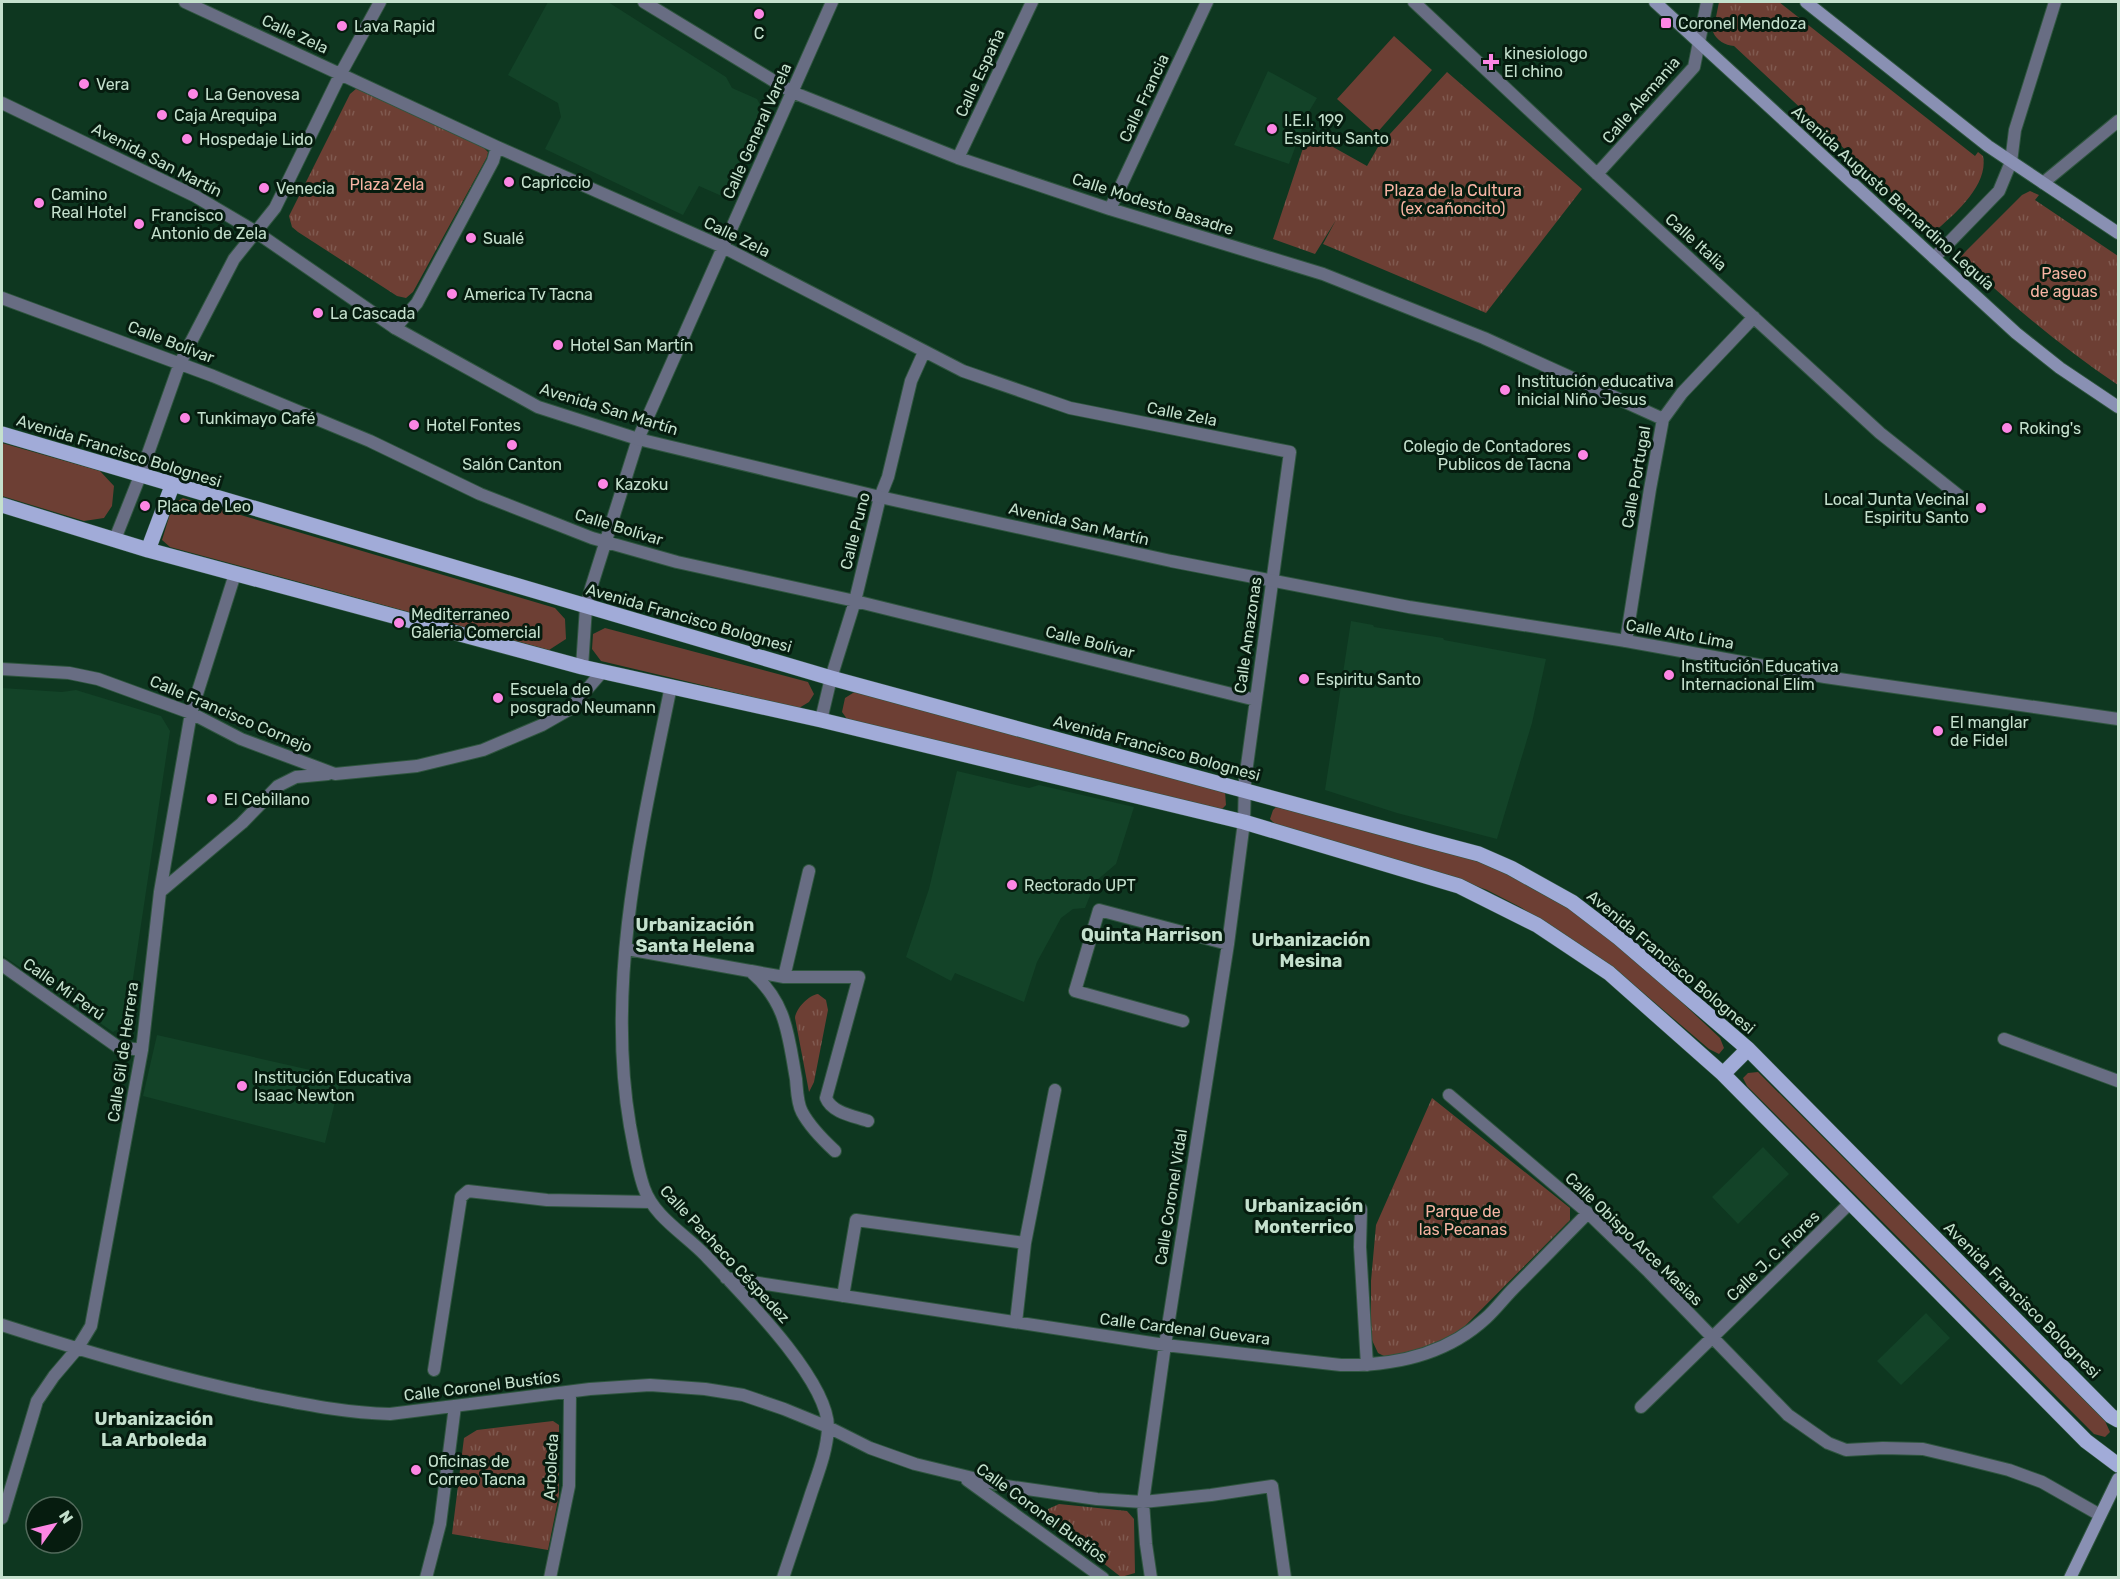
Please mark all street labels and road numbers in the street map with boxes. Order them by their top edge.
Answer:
street label: Calle Zela [259,10,331,58]
street label: Calle España [951,26,1009,120]
street label: Calle Francia [1115,51,1173,145]
street label: Calle Alemania [1598,53,1684,147]
street label: Calle General Varela [718,60,796,202]
street label: Avenida Augusto Bernardino Leguía [1788,102,1998,294]
street label: Avenida San Martín [89,119,225,201]
street label: Calle Modesto Basadre [1070,169,1236,239]
street label: Calle Italia [1661,209,1731,275]
street label: Calle Zela [701,213,773,261]
street label: Calle Bolívar [125,317,217,367]
street label: Avenida San Martín [538,379,680,439]
street label: Calle Zela [1145,398,1219,430]
street label: Avenida Francisco Bolognesi [14,411,224,491]
street label: Calle Portugal [1618,424,1654,530]
street label: Calle Puno [836,490,874,572]
street label: Avenida San Martín [1007,499,1151,549]
street label: Calle Bolívar [573,505,665,549]
street label: Calle Amazonas [1230,576,1266,694]
street label: Avenida Francisco Bolognesi [584,579,794,657]
street label: Calle Alto Lima [1624,615,1736,653]
street label: Calle Bolívar [1043,622,1137,662]
street label: Calle Francisco Cornejo [147,671,315,757]
street label: Avenida Francisco Bolognesi [1052,711,1262,785]
street label: Avenida Francisco Bolognesi [1583,886,1759,1038]
street label: Calle Mi Perú [19,954,109,1024]
street label: Calle Gil de Herrera [104,981,142,1123]
street label: Calle Coronel Vidal [1151,1128,1191,1266]
street label: Calle Obispo Arce Masias [1561,1168,1707,1310]
street label: Calle Pacheco Céspedez [656,1181,794,1327]
street label: Calle J. C. Flores [1723,1207,1823,1305]
street label: Avenida Francisco Bolognesi [1940,1218,2104,1382]
street label: Calle Cardenal Guevara [1099,1309,1271,1349]
street label: Calle Coronel Bustíos [403,1367,561,1405]
street label: Arboleda [540,1433,562,1501]
street label: Calle Coronel Bustíos [973,1459,1111,1567]

